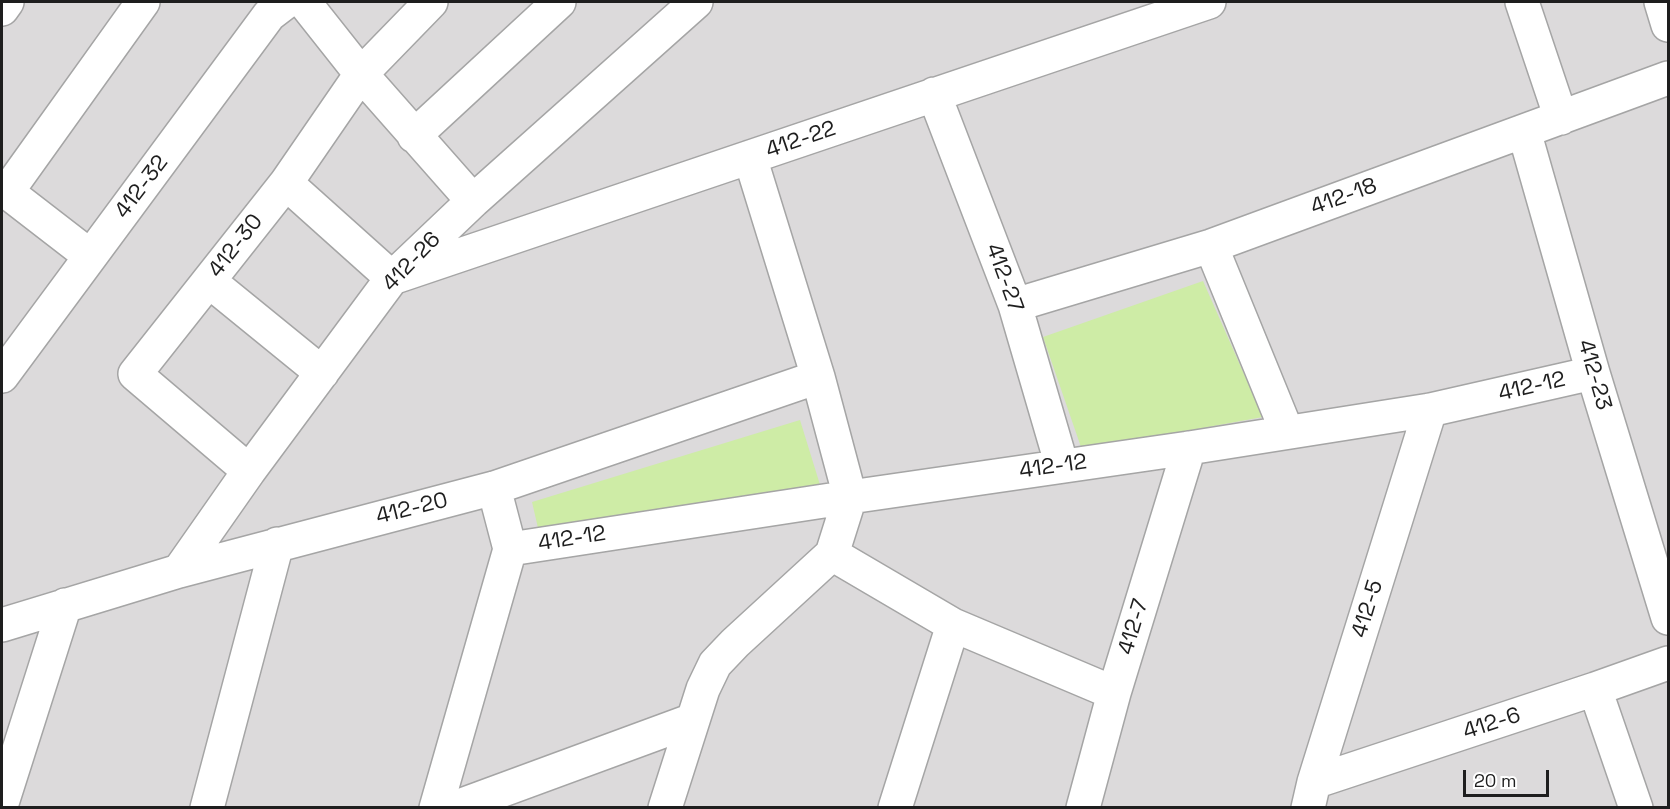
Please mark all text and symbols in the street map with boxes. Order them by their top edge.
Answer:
street label: 412-22 [763,116,839,164]
street label: 412-32 [110,150,174,224]
street label: 412-18 [1307,173,1381,221]
street label: 412-30 [203,209,269,283]
street label: 412-26 [377,227,447,297]
street label: 412-27 [979,240,1029,316]
street label: 412-23 [1571,337,1617,413]
street label: 412-12 [1496,366,1568,408]
street label: 412-12 [1017,449,1089,485]
street label: 412-20 [373,487,451,531]
street label: 412-12 [536,521,608,557]
street label: 412-5 [1347,577,1389,641]
street label: 412-7 [1113,596,1155,658]
street label: 412-6 [1460,702,1524,746]
scale bar [1466,758,1552,796]
text: 20 m [1474,769,1517,792]

